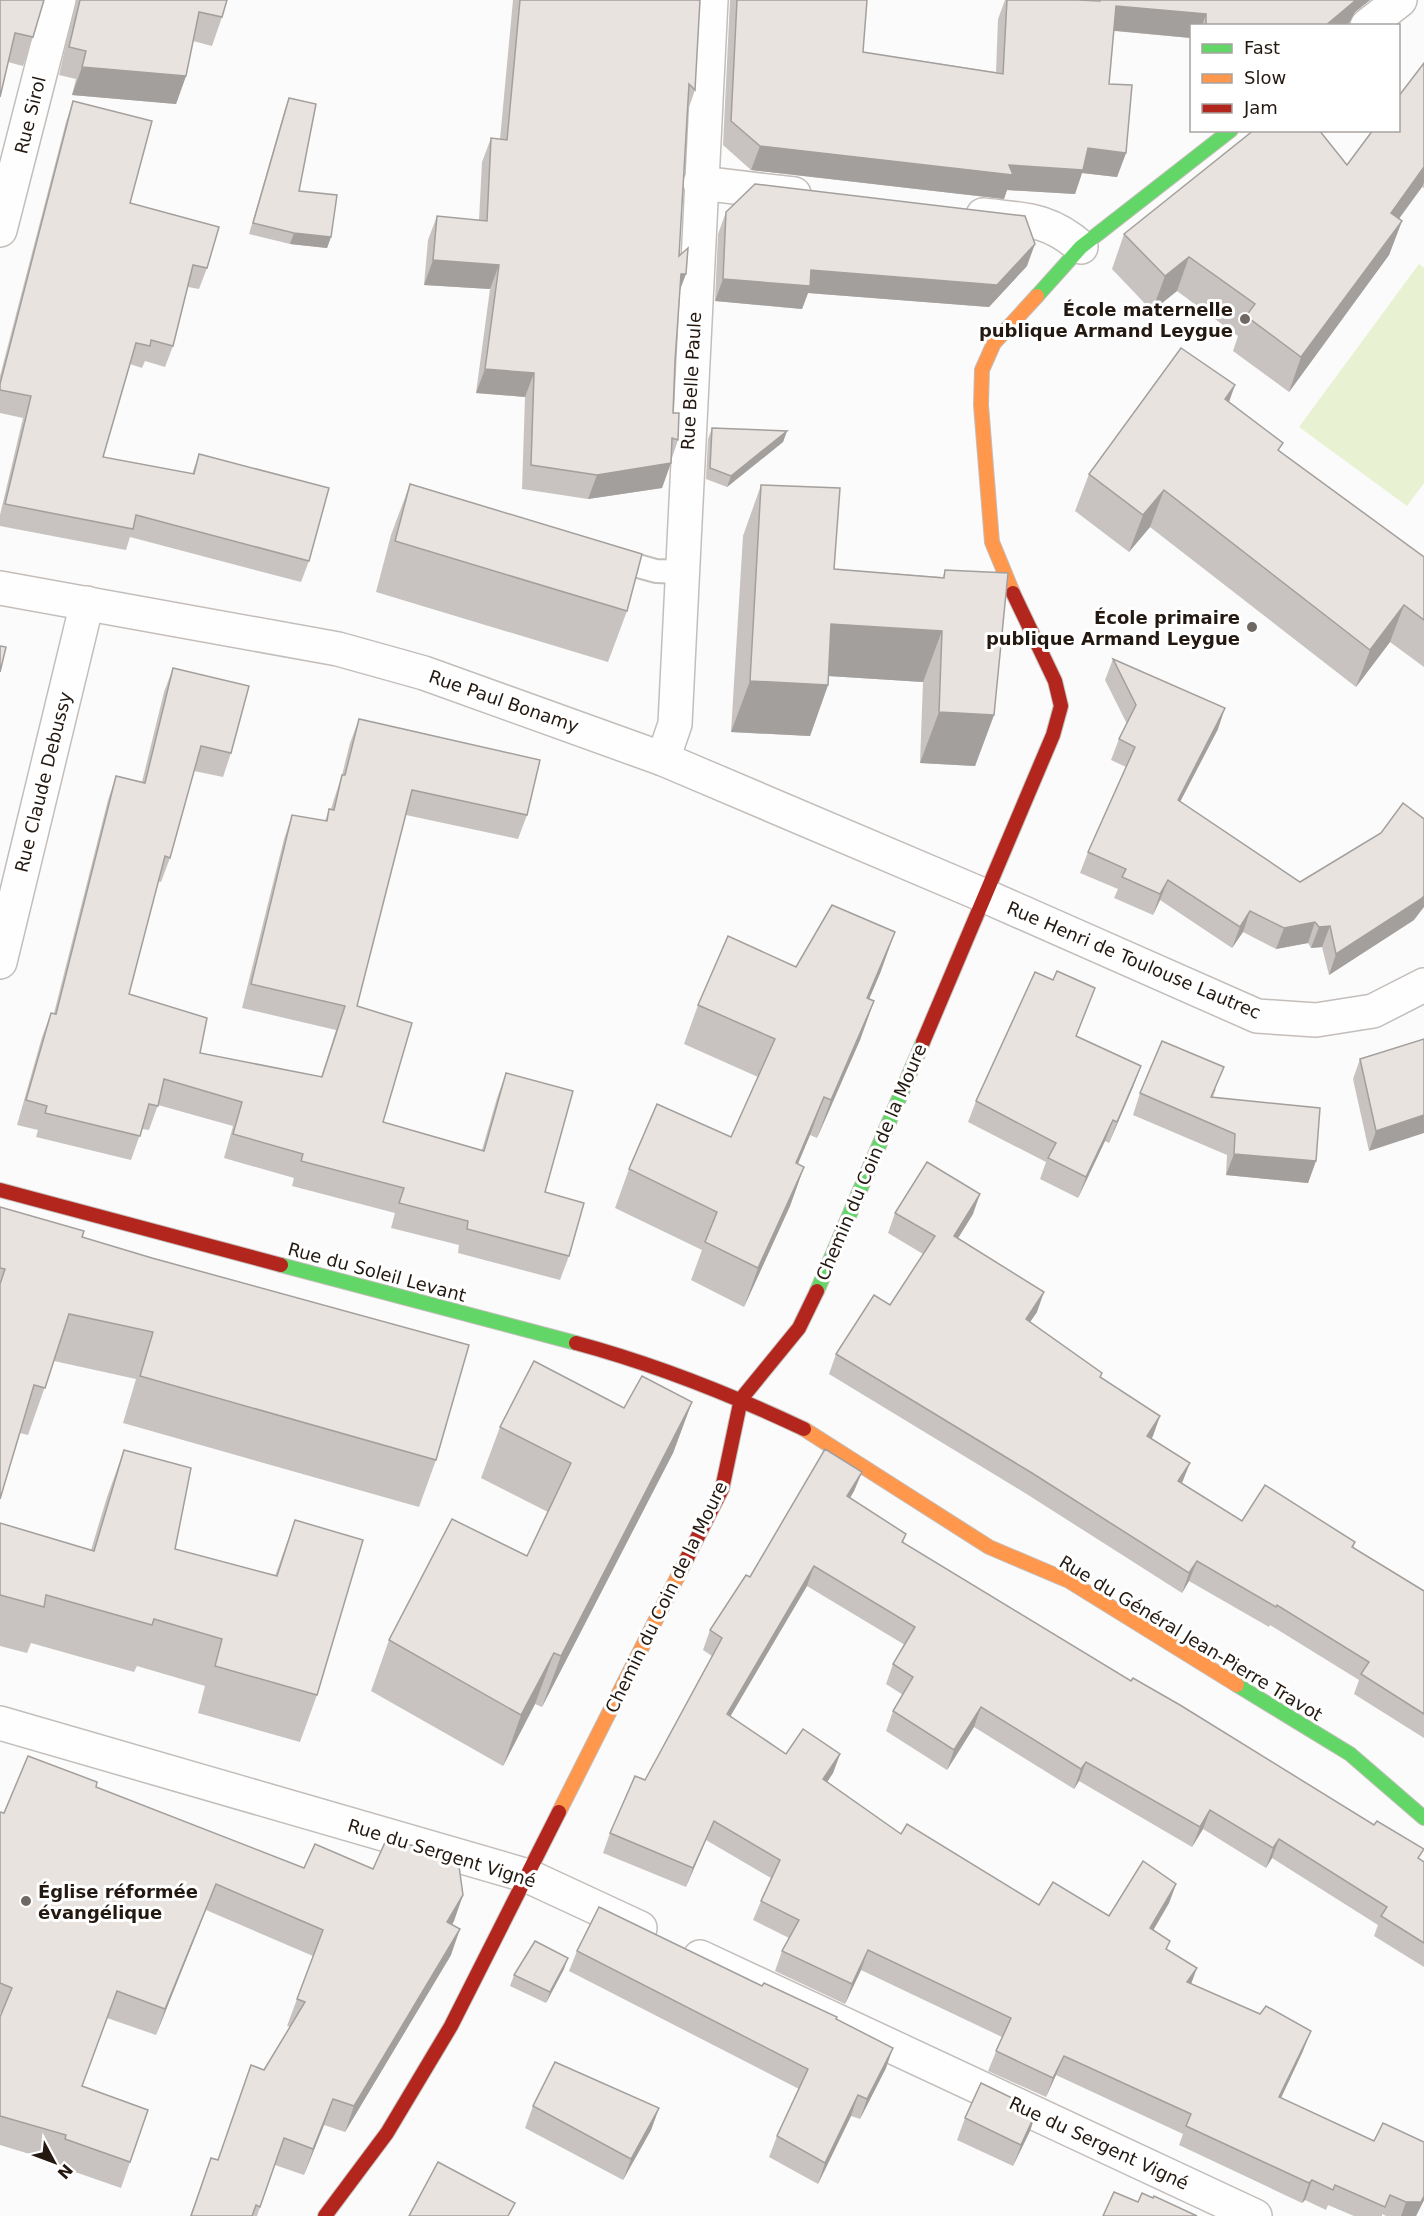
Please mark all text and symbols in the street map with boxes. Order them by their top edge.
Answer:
legend [1190,24,1400,132]
text: Fast [1244,37,1280,58]
text: Slow [1244,67,1286,88]
street label: Rue Sirol [10,74,50,156]
text: Jam [1243,97,1278,118]
place label: École maternelle publique Armand Leygue [979,299,1233,341]
street label: Rue Belle Paule [677,311,705,451]
marker: École maternelle publique Armand Leygue [1238,312,1252,326]
place label: École primaire publique Armand Leygue [986,607,1240,649]
marker: École primaire publique Armand Leygue [1245,620,1259,634]
street label: Rue Paul Bonamy [426,665,582,737]
street label: Rue Claude Debussy [10,689,76,874]
street label: Rue Henri de Toulouse Lautrec [1004,897,1264,1023]
street label: Chemin du Coin de la Moure [812,1041,930,1283]
street label: Rue du Soleil Levant [286,1238,468,1306]
street label: Chemin du Coin de la Moure [601,1478,731,1716]
street label: Rue du Général Jean-Pierre Travot [1056,1551,1326,1725]
street label: Rue du Sergent Vigné [345,1814,539,1892]
place label: Église réformée évangélique [38,1881,198,1923]
marker: Église réformée évangélique [19,1894,33,1908]
street label: Rue du Sergent Vigné [1006,2092,1192,2194]
north arrow [24,2132,84,2192]
text: N [53,2160,77,2183]

